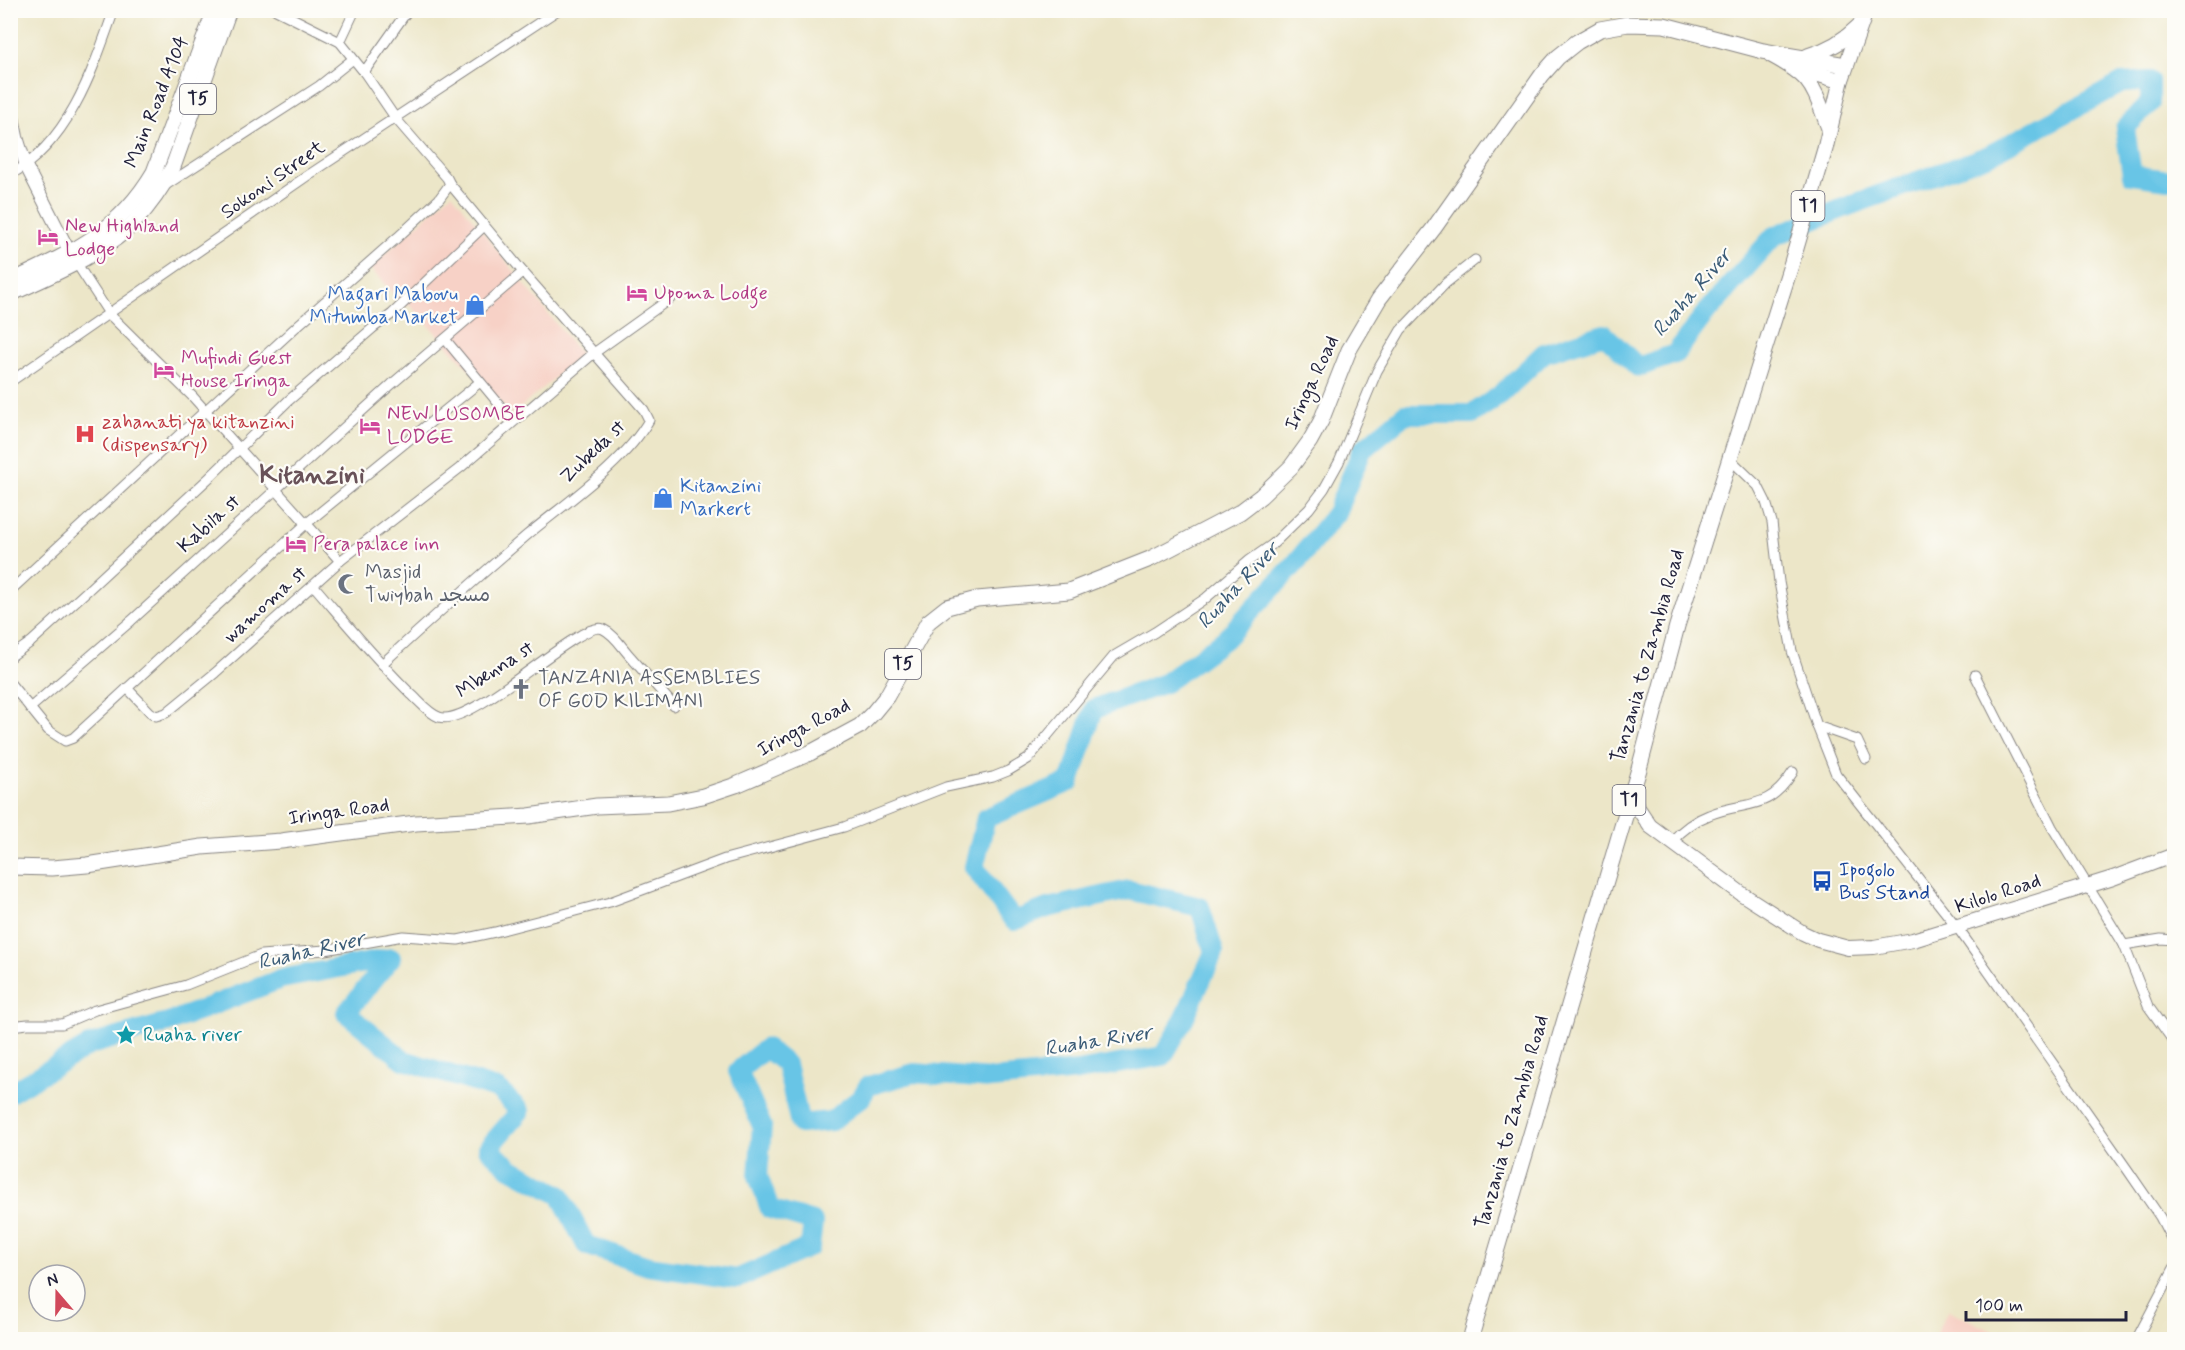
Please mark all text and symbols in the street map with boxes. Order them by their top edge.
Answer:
street label: Main Road A104 [118,32,196,172]
road number: T5 [180,84,216,114]
street label: Sokoni Street [215,134,331,226]
road number: T1 [1792,191,1824,221]
place label: New Highland Lodge [65,213,179,264]
hotel icon: New Highland Lodge [36,225,60,249]
water label: Ruaha River [1646,240,1740,343]
place label: Upoma Lodge [654,280,768,309]
place label: Magari Mabovu Mitumba Market [309,281,458,331]
hotel icon: Upoma Lodge [625,281,649,305]
shop icon: Magari Mabovu Mitumba Market [463,293,487,317]
street label: Iringa Road [1278,331,1347,435]
place label: Mufindi Guest House Iringa [181,345,292,396]
hotel icon: Mufindi Guest House Iringa [152,358,176,382]
place label: NEW LUSOMBE LODGE [387,401,526,451]
place label: zahanati ya kitanzini (dispensary) [102,409,295,459]
hotel icon: NEW LUSOMBE LODGE [358,414,382,438]
street label: Zubeda st [554,414,632,490]
hospital icon: zahanati ya kitanzini (dispensary) [73,422,97,446]
district label: Kitanzini [259,459,365,493]
place label: Kitanzini Markert [680,473,761,523]
shop icon: Kitanzini Markert [651,486,675,510]
street label: Kabila st [172,488,246,559]
place label: Pera palace inn [313,531,440,558]
hotel icon: Pera palace inn [284,532,308,556]
water label: Ruaha River [1191,534,1287,635]
street label: Tanzania to Zambia Road [1605,546,1691,766]
place label: Masjid Twiybah مسجد [365,559,490,609]
street label: wamoma st [217,560,313,650]
mosque icon: Masjid Twiybah مسجد [336,572,360,596]
street label: Mbenna st [451,635,539,705]
road number: T5 [885,649,921,679]
place label: TANZANIA ASSEMBLIES OF GOD KILIMANI [538,665,760,715]
church icon: TANZANIA ASSEMBLIES OF GOD KILIMANI [509,677,533,701]
street label: Iringa Road [753,692,856,765]
road number: T1 [1612,785,1646,815]
street label: Iringa Road [287,792,391,833]
place label: Ipogolo Bus Stand [1839,857,1930,907]
street label: Kilolo Road [1952,867,2044,921]
bus stop icon: Ipogolo Bus Stand [1810,869,1834,893]
water label: Ruaha River [255,924,370,977]
street label: Tanzania to Zambia Road [1469,1012,1555,1232]
water label: Ruaha River [1042,1018,1157,1063]
place label: Ruaha river [143,1022,242,1049]
place icon: Ruaha river [114,1023,138,1047]
north arrow [27,1263,87,1323]
text: N [44,1269,61,1292]
scale bar [1966,1284,2126,1322]
text: 100 m [1975,1294,2023,1318]

